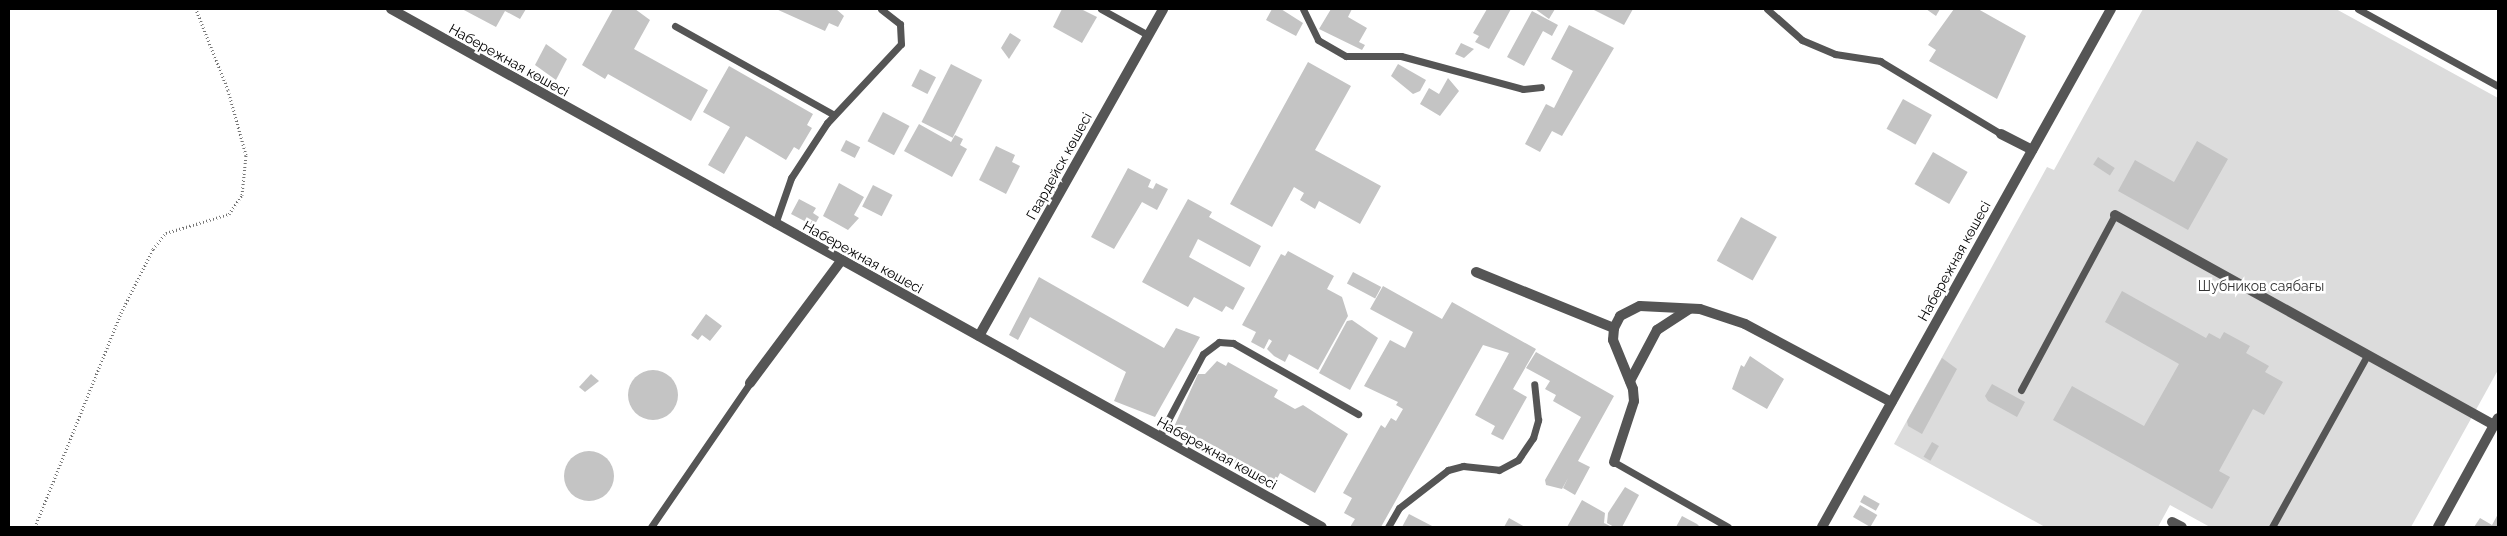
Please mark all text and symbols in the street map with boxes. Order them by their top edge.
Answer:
street label: Набережная көшесі [446,20,572,100]
street label: Гвардейск көшесі [1023,110,1095,222]
street label: Набережная көшесі [1914,198,1994,324]
street label: Набережная көшесі [800,217,926,297]
park label: Шубников саябағы [2198,278,2324,294]
street label: Набережная көшесі [1154,413,1280,493]

